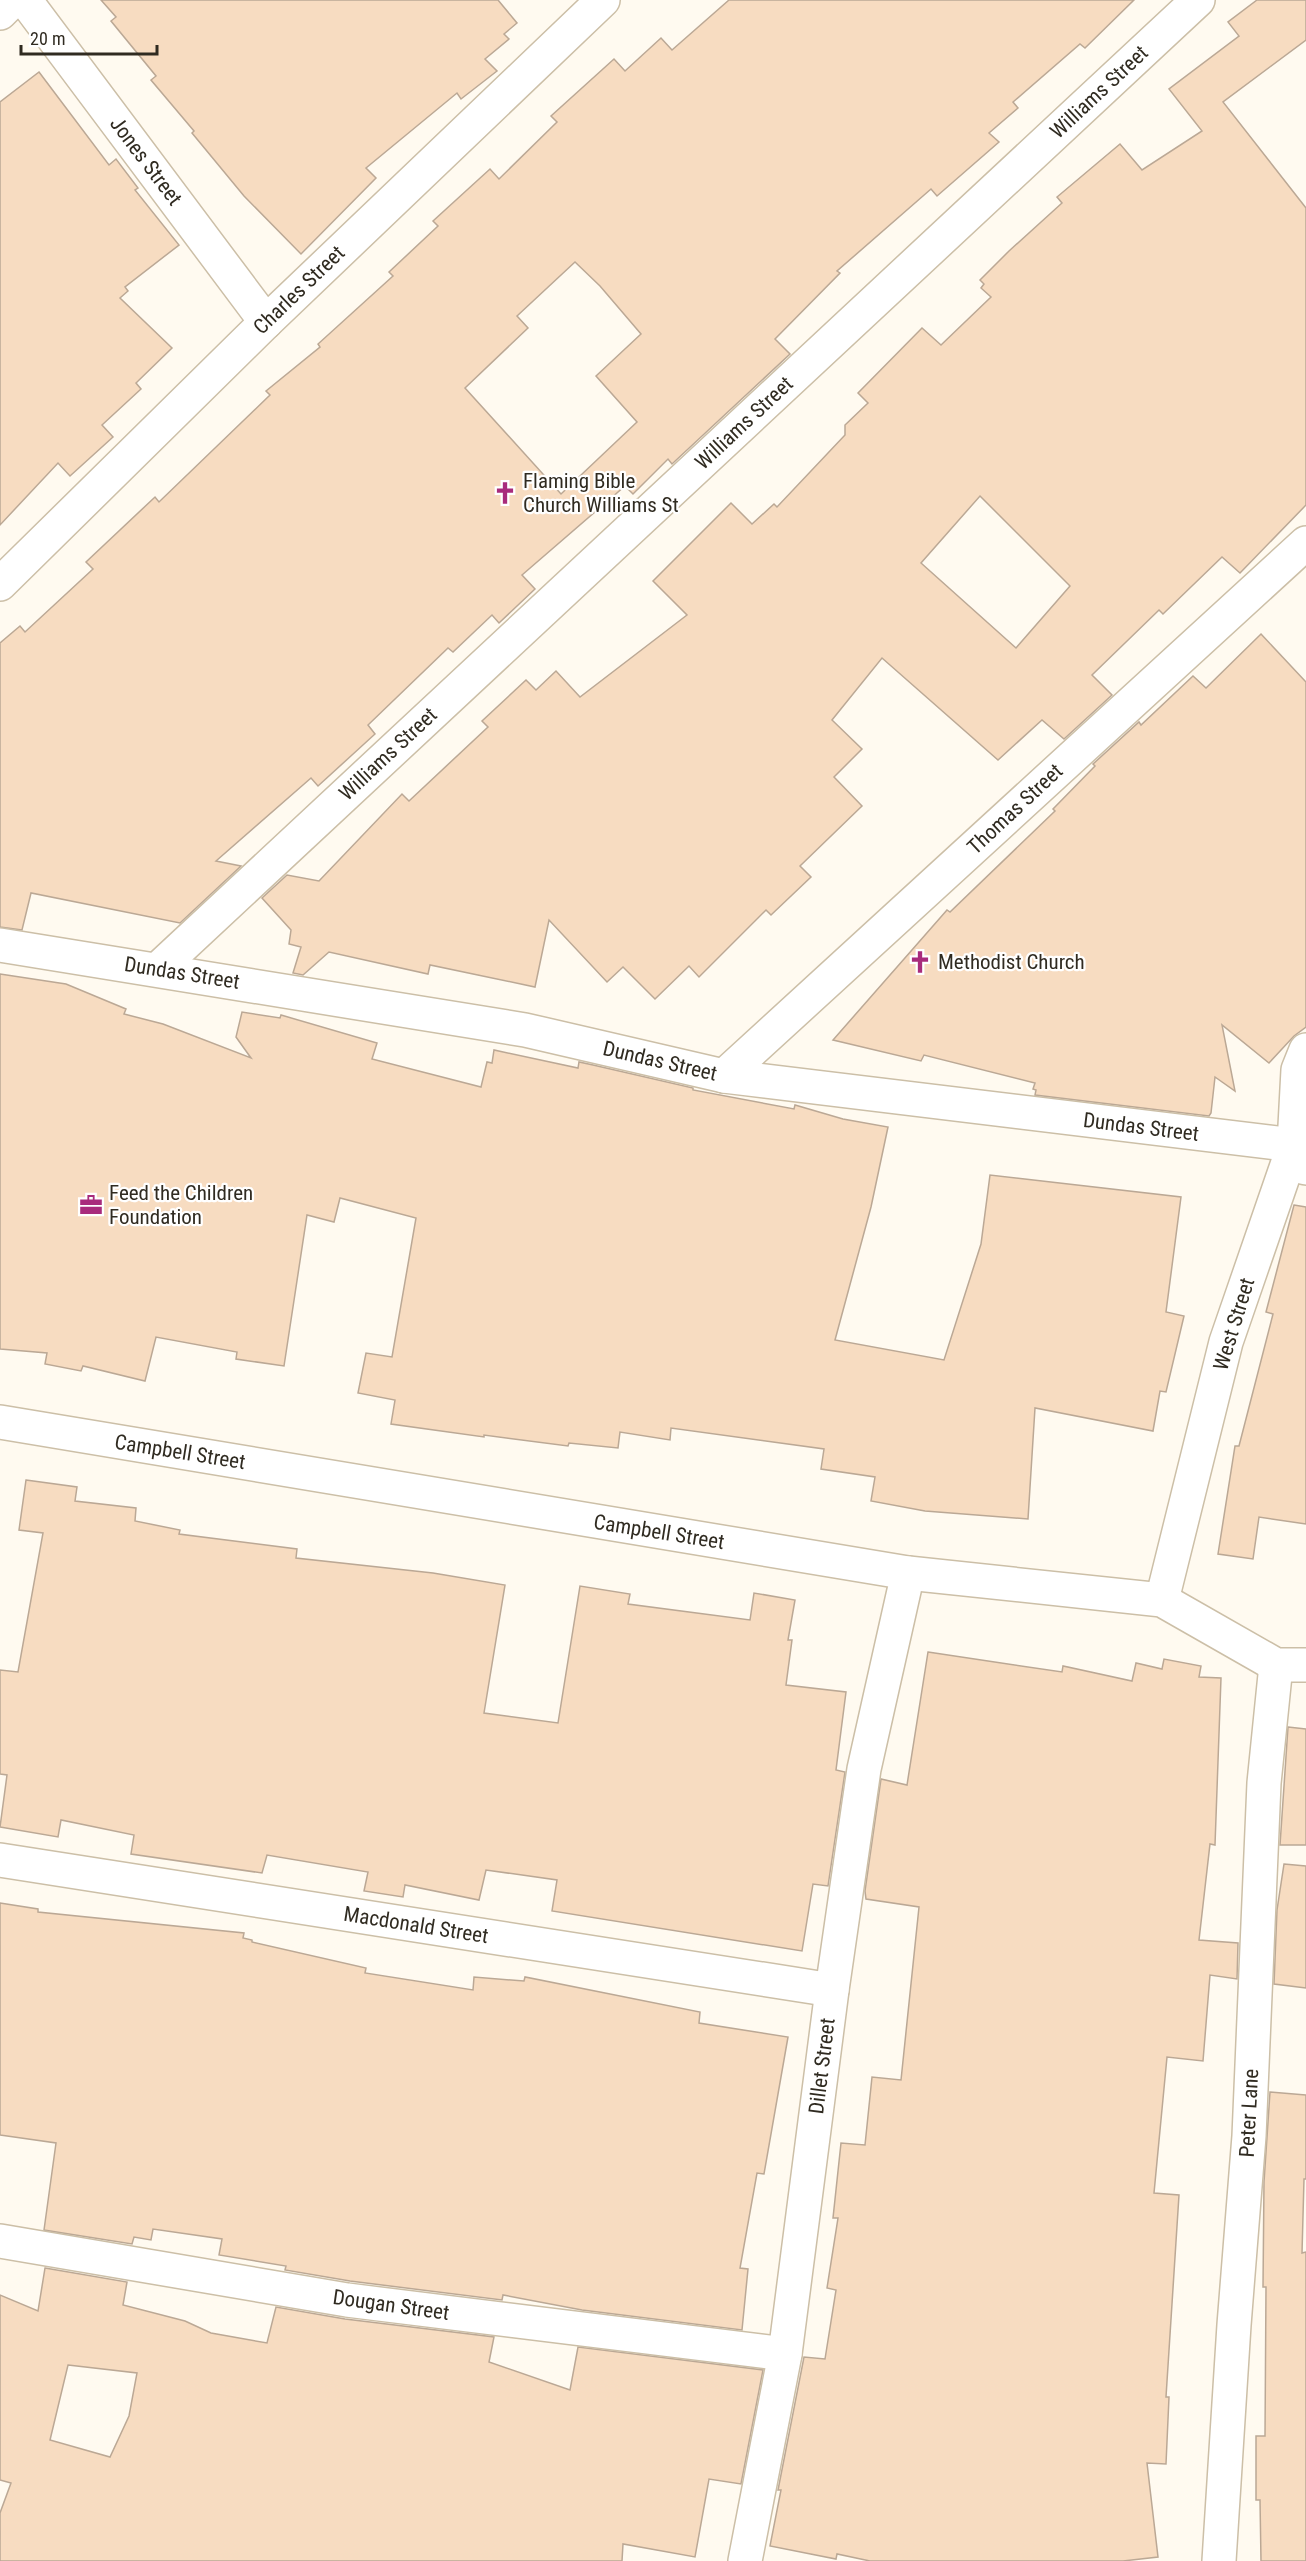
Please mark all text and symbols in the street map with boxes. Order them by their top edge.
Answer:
scale bar [21,18,158,56]
text: 20 m [30,28,65,49]
street label: Williams Street [1045,41,1153,143]
street label: Jones Street [105,112,187,210]
street label: Charles Street [249,241,349,339]
street label: Williams Street [690,372,798,474]
place label: Flaming Bible Church Williams St [523,469,679,517]
church icon: Flaming Bible Church Williams St [492,480,518,506]
street label: Williams Street [334,703,442,805]
street label: Thomas Street [963,759,1067,859]
church icon: Methodist Church [907,949,933,975]
place label: Methodist Church [938,950,1085,974]
street label: Dundas Street [123,952,241,994]
street label: Dundas Street [601,1036,719,1086]
street label: Dundas Street [1082,1108,1200,1146]
place label: Feed the Children Foundation [109,1181,253,1229]
office icon: Feed the Children Foundation [78,1192,104,1218]
street label: West Street [1209,1275,1259,1373]
street label: Campbell Street [113,1430,247,1474]
street label: Campbell Street [592,1510,726,1554]
street label: Macdonald Street [342,1902,490,1948]
street label: Dillet Street [804,2017,840,2115]
street label: Peter Lane [1235,2068,1263,2158]
street label: Dougan Street [331,2285,451,2325]

